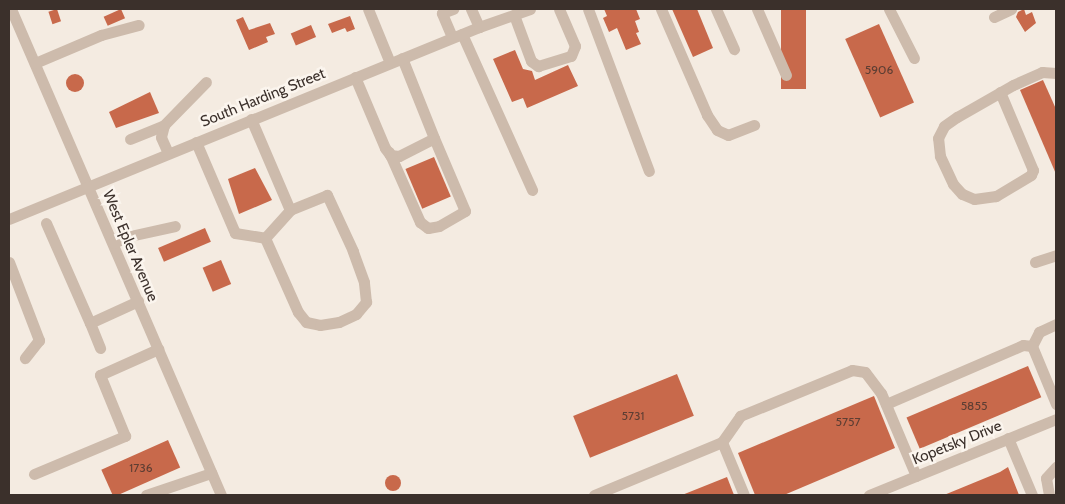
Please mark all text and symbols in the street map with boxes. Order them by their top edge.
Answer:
house number: 5906 [865,63,893,77]
street label: South Harding Street [198,65,328,131]
street label: West Epler Avenue [98,188,162,304]
house number: 5855 [961,399,987,413]
house number: 5731 [622,409,644,423]
house number: 5757 [835,415,861,429]
street label: Kopetsky Drive [910,417,1004,469]
house number: 1736 [129,461,153,475]

